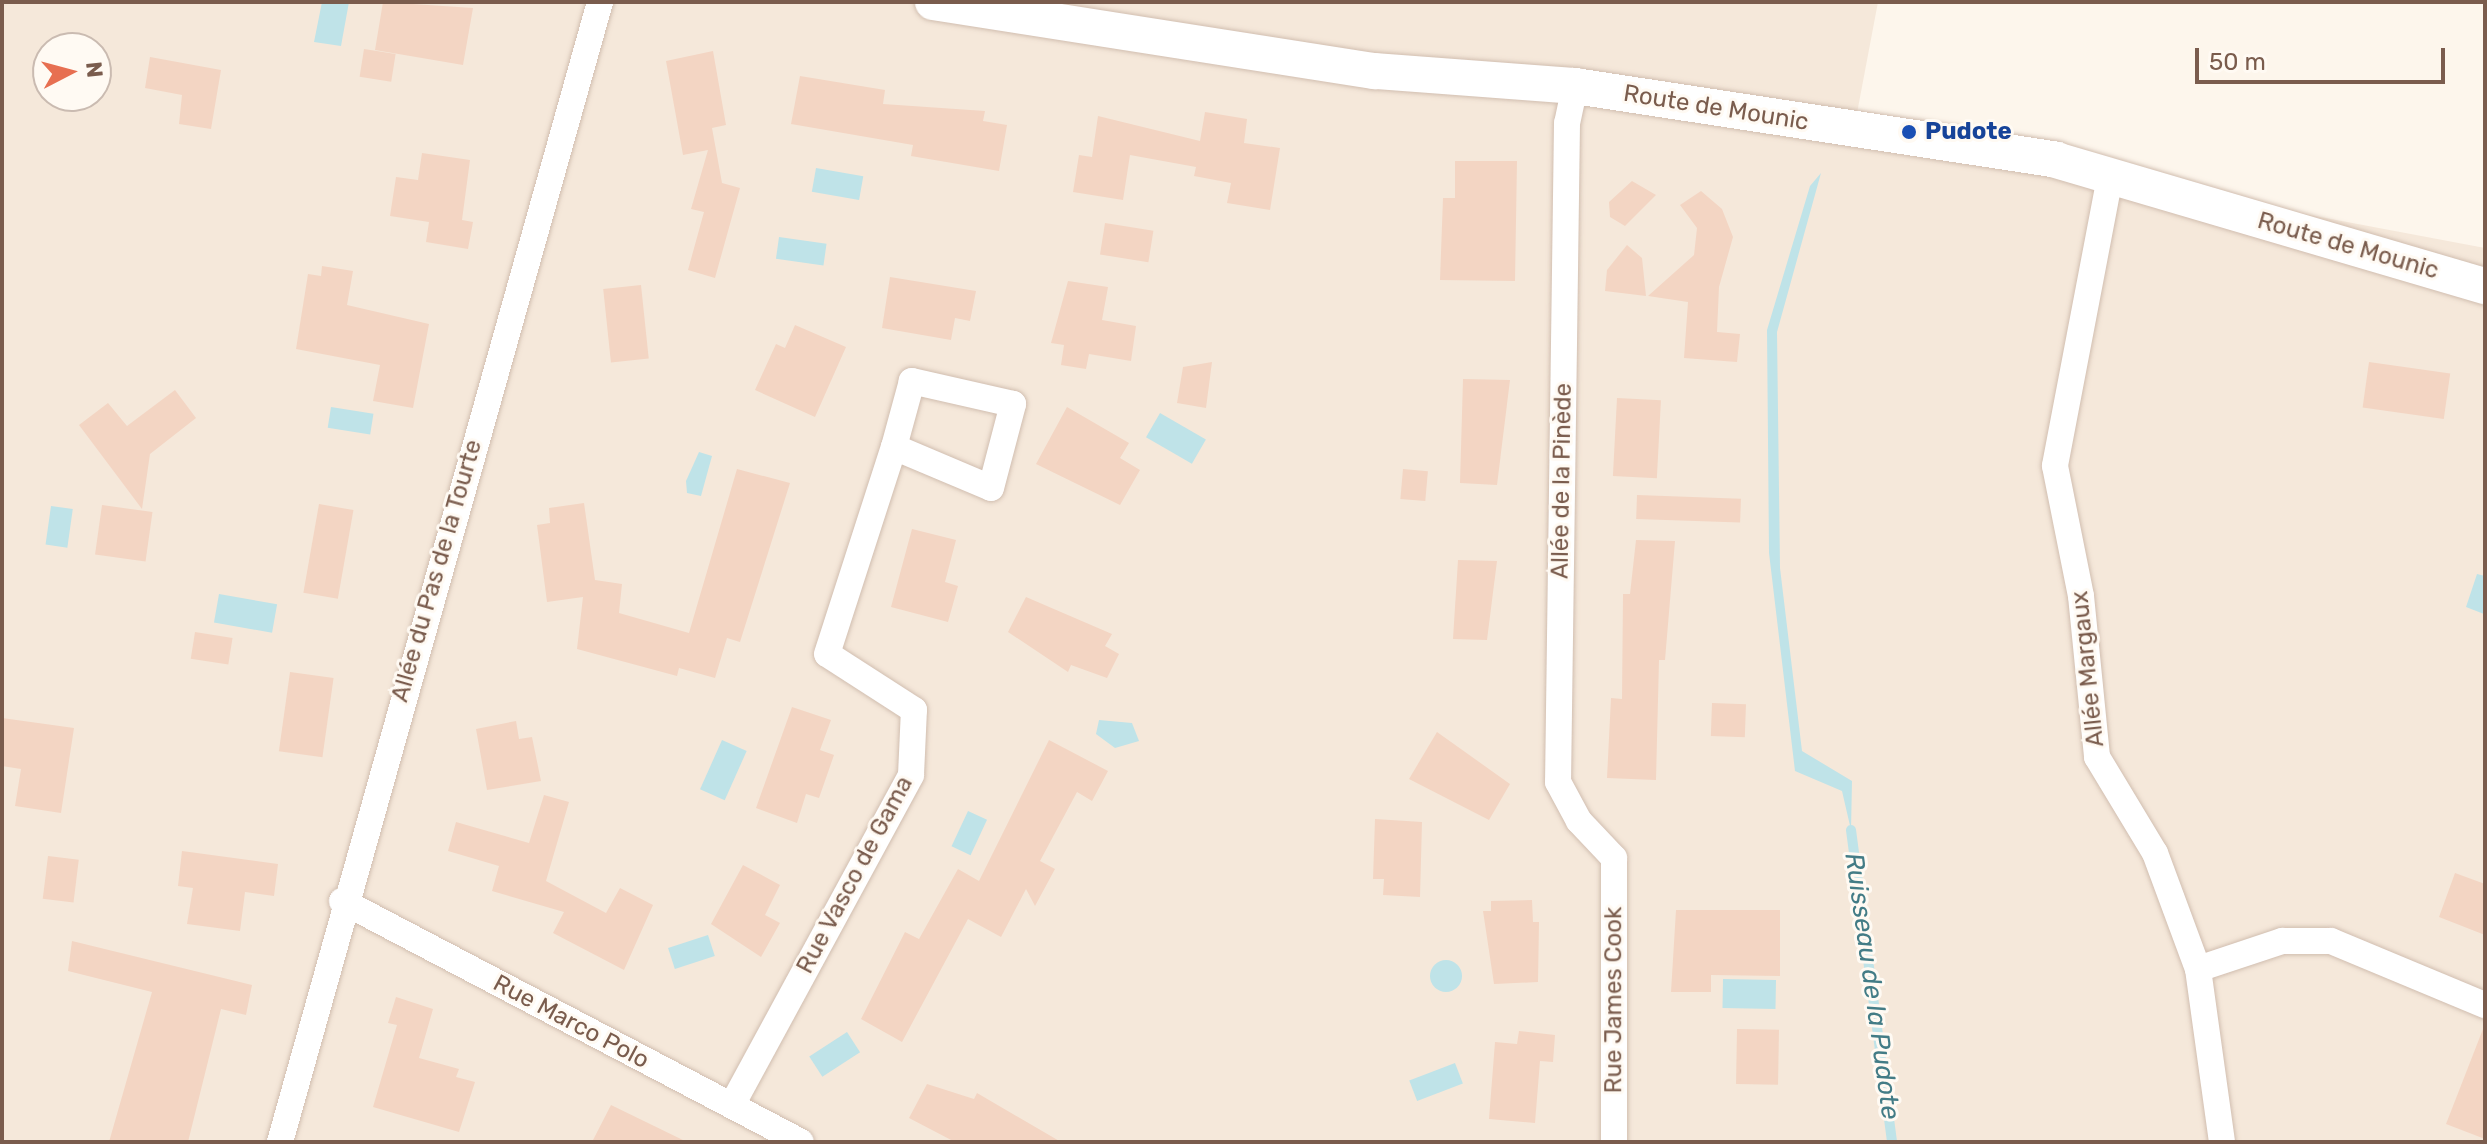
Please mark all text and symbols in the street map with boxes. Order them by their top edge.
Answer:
north arrow [32,32,112,112]
scale bar [2199,32,2449,82]
text: 50 m [2209,48,2266,76]
text: N [80,60,109,79]
street label: Route de Mounic [1621,79,1811,137]
place label: Pudote [1925,118,2012,146]
marker: Pudote [1900,123,1918,141]
street label: Route de Mounic [2254,206,2442,286]
street label: Allée de la Pinède [1546,383,1578,579]
street label: Allée du Pas de la Tourte [386,436,488,706]
street label: Allée Margaux [2065,590,2111,748]
street label: Rue Vasco de Gama [791,771,919,979]
water label: Ruisseau de la Pudote [1838,851,1906,1121]
street label: Rue James Cook [1600,907,1628,1093]
street label: Rue Marco Polo [488,969,654,1075]

